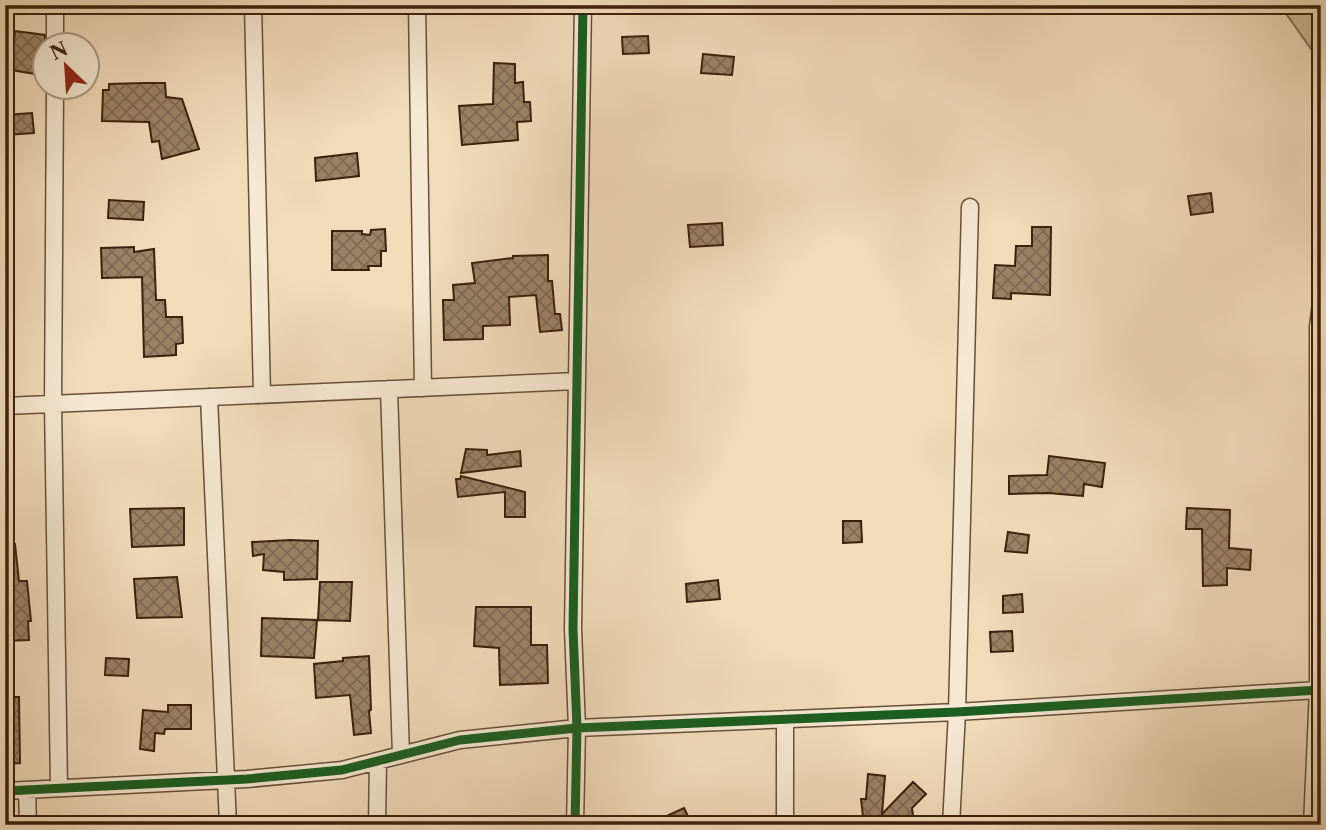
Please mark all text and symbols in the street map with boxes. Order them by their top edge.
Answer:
north arrow [32,32,102,102]
text: N [47,37,71,65]

